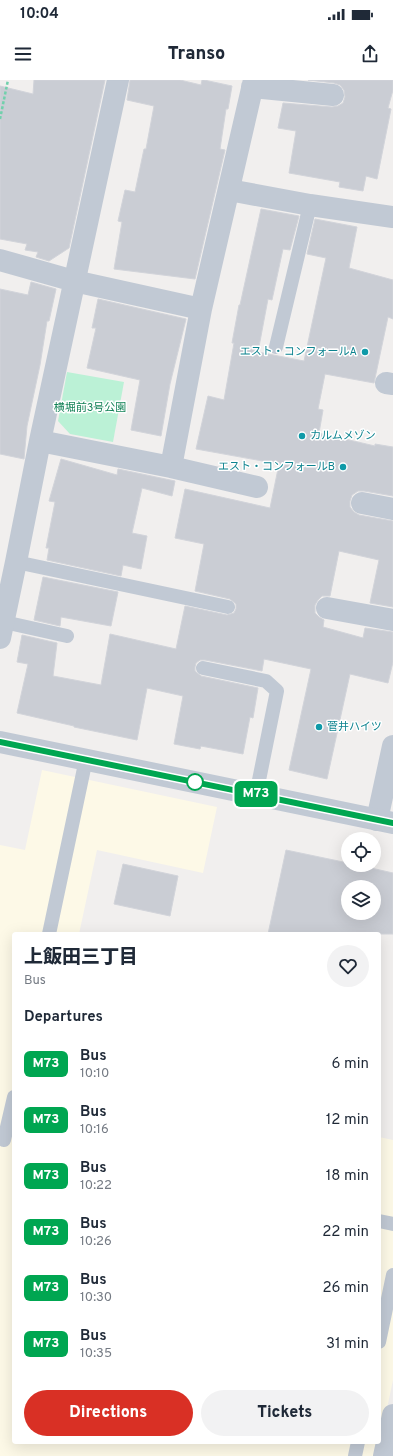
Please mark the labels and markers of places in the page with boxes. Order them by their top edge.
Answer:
place label: エスト・コンフォールA [240,345,357,359]
marker: エスト・コンフォールA [360,347,370,357]
place label: カルムメゾン [310,429,376,443]
marker: カルムメゾン [297,431,307,441]
place label: エスト・コンフォールB [218,460,335,474]
marker: エスト・コンフォールB [338,462,348,472]
place label: 菅井ハイツ [327,720,382,734]
marker: 菅井ハイツ [314,722,324,732]
unlabelled marker [186,773,204,791]

